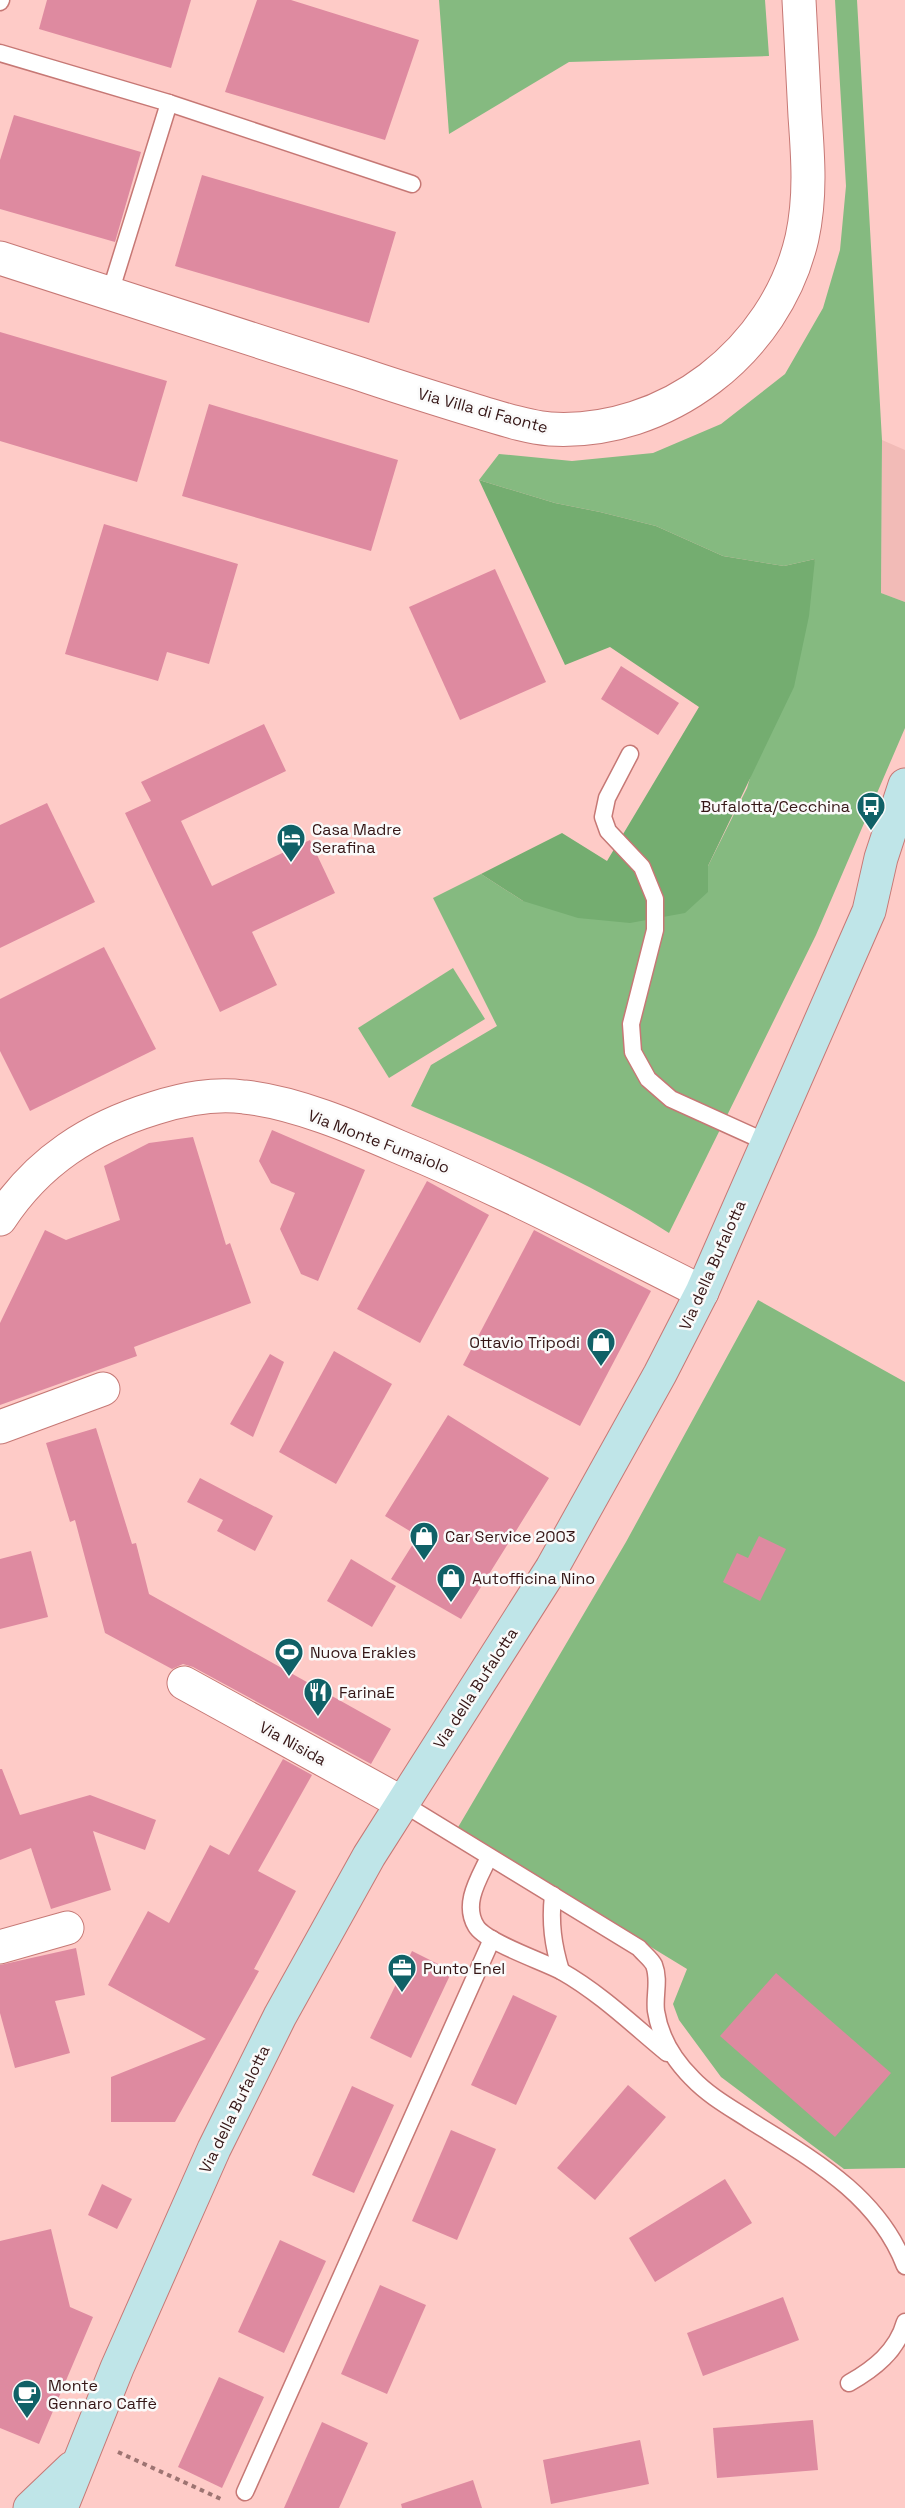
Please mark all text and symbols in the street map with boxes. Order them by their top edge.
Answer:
street label: Via Villa di Faonte [416,383,550,438]
bus stop icon: Bufalotta/Cecchina [855,790,887,832]
place label: Bufalotta/Cecchina [700,796,850,817]
place label: Casa Madre Serafina [312,819,401,858]
hotel icon: Casa Madre Serafina [275,822,307,864]
street label: Via Monte Fumaiolo [305,1105,453,1178]
street label: Via della Bufalotta [674,1197,751,1333]
shop icon: Ottavio Tripodi [585,1326,617,1368]
place label: Ottavio Tripodi [469,1332,580,1353]
shop icon: Car Service 2003 [408,1520,440,1562]
place label: Car Service 2003 [445,1526,575,1547]
shop icon: Autofficina Nino [435,1562,467,1604]
place label: Autofficina Nino [472,1568,595,1589]
street label: Via della Bufalotta [428,1624,522,1753]
sports icon: Nuova Erakles [273,1636,305,1678]
place label: Nuova Erakles [310,1642,416,1663]
restaurant icon: FarinaE [302,1676,334,1718]
place label: FarinaE [339,1682,395,1703]
street label: Via Nisida [256,1716,330,1770]
office icon: Punto Enel [386,1952,418,1994]
place label: Punto Enel [423,1958,505,1979]
street label: Via della Bufalotta [194,2042,275,2177]
place label: Monte Gennaro Caffè [48,2375,157,2414]
cafe icon: Monte Gennaro Caffè [11,2378,43,2420]

